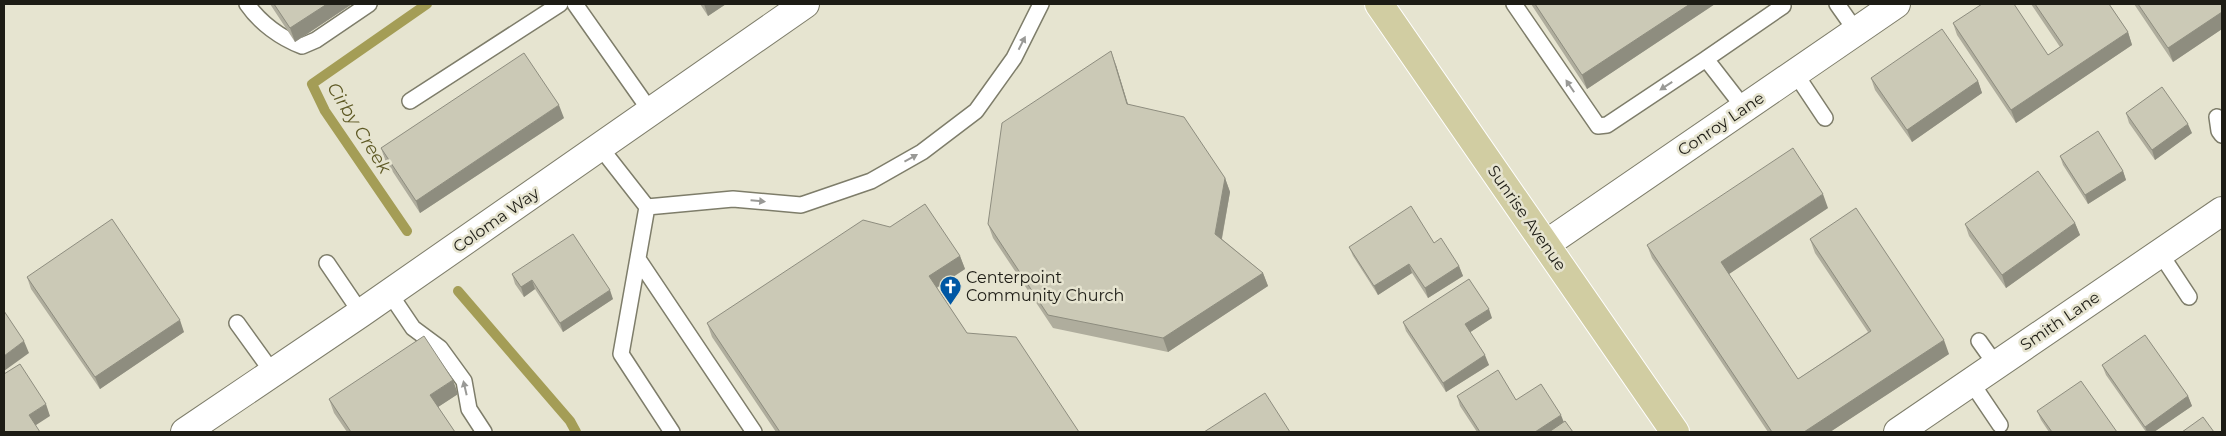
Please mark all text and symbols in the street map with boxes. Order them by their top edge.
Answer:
one-way arrow [1018,36,1026,50]
water label: Cirby Creek [322,78,396,179]
one-way arrow [1565,79,1575,93]
one-way arrow [1659,81,1672,91]
street label: Conroy Lane [1674,88,1768,160]
one-way arrow [904,154,917,163]
street label: Sunrise Avenue [1484,162,1570,274]
street label: Coloma Way [449,183,543,257]
one-way arrow [751,198,767,206]
place label: Centerpoint Community Church [966,268,1124,305]
church icon: Centerpoint Community Church [938,274,962,305]
street label: Smith Lane [2017,287,2103,355]
one-way arrow [461,381,469,396]

